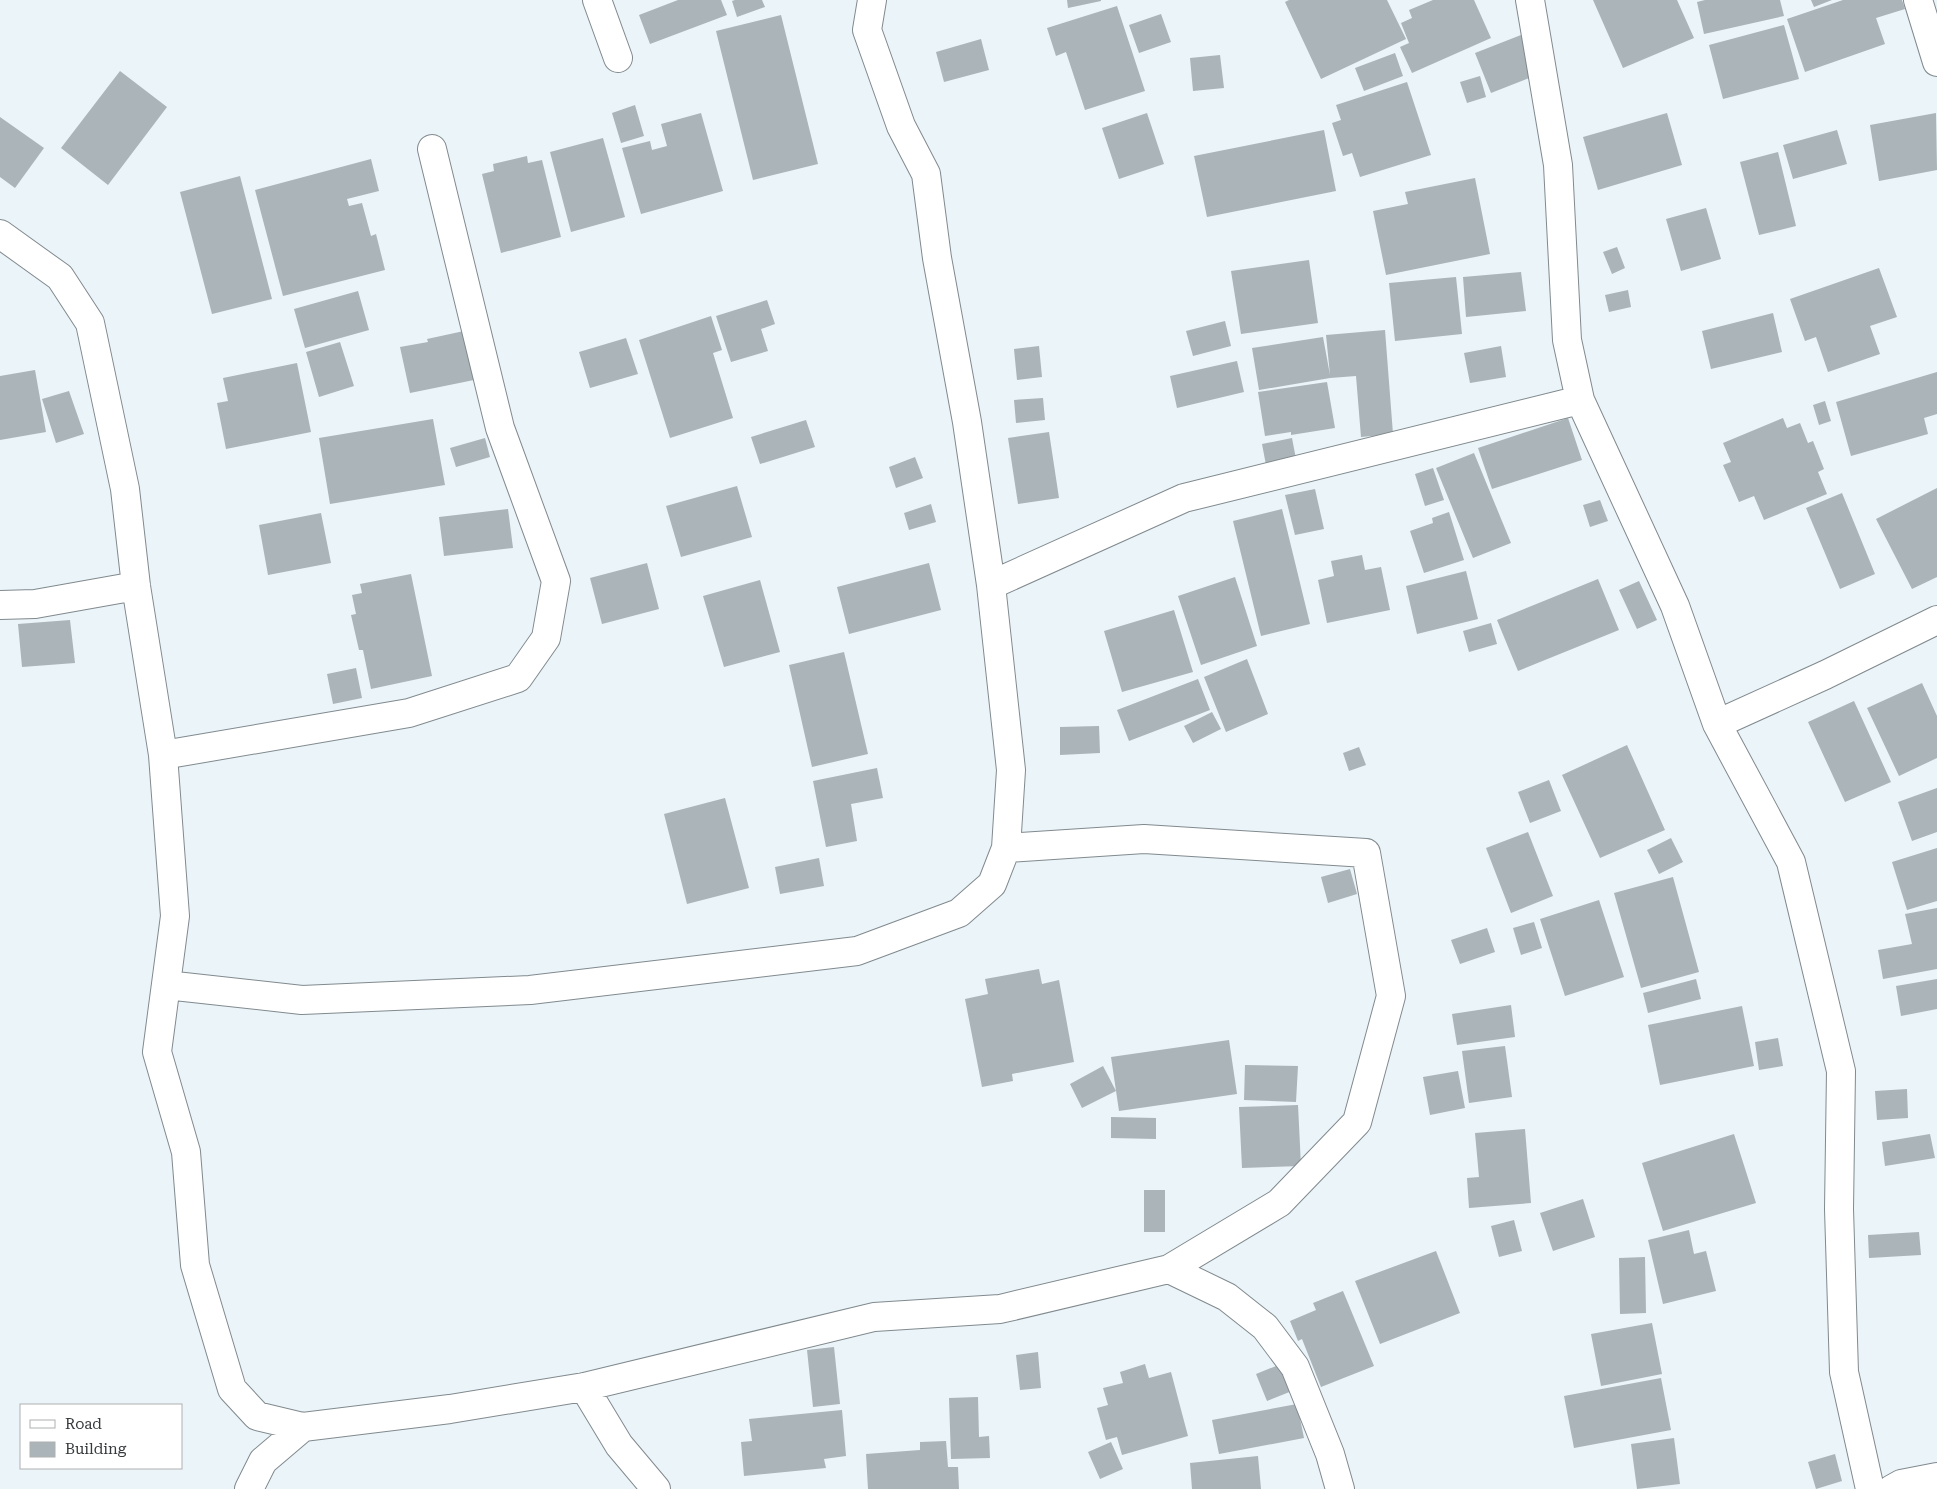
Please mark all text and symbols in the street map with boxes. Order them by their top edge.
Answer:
legend [20,1404,182,1469]
text: Road [65,1415,102,1433]
text: Building [65,1440,127,1458]

